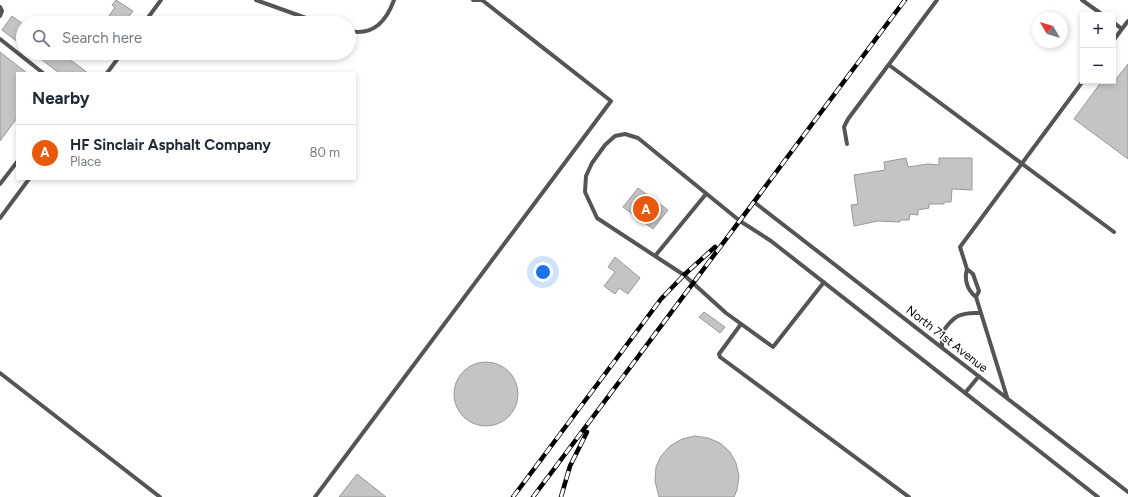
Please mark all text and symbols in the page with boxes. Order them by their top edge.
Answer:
north arrow [1032,12,1068,48]
map controls [1080,12,1116,84]
button: + [1080,12,1116,48]
search box [16,16,356,60]
icon: search [30,27,52,49]
text: Search here [62,29,142,47]
button: − [1080,48,1116,84]
text: Nearby [32,88,90,108]
text: HF Sinclair Asphalt Company [70,136,271,154]
text: A [40,145,50,160]
text: 80 m [309,145,340,160]
text: Place [70,154,101,169]
pin: A [633,194,659,224]
your location [533,262,553,282]
street label: North 71st Avenue [903,303,991,375]

